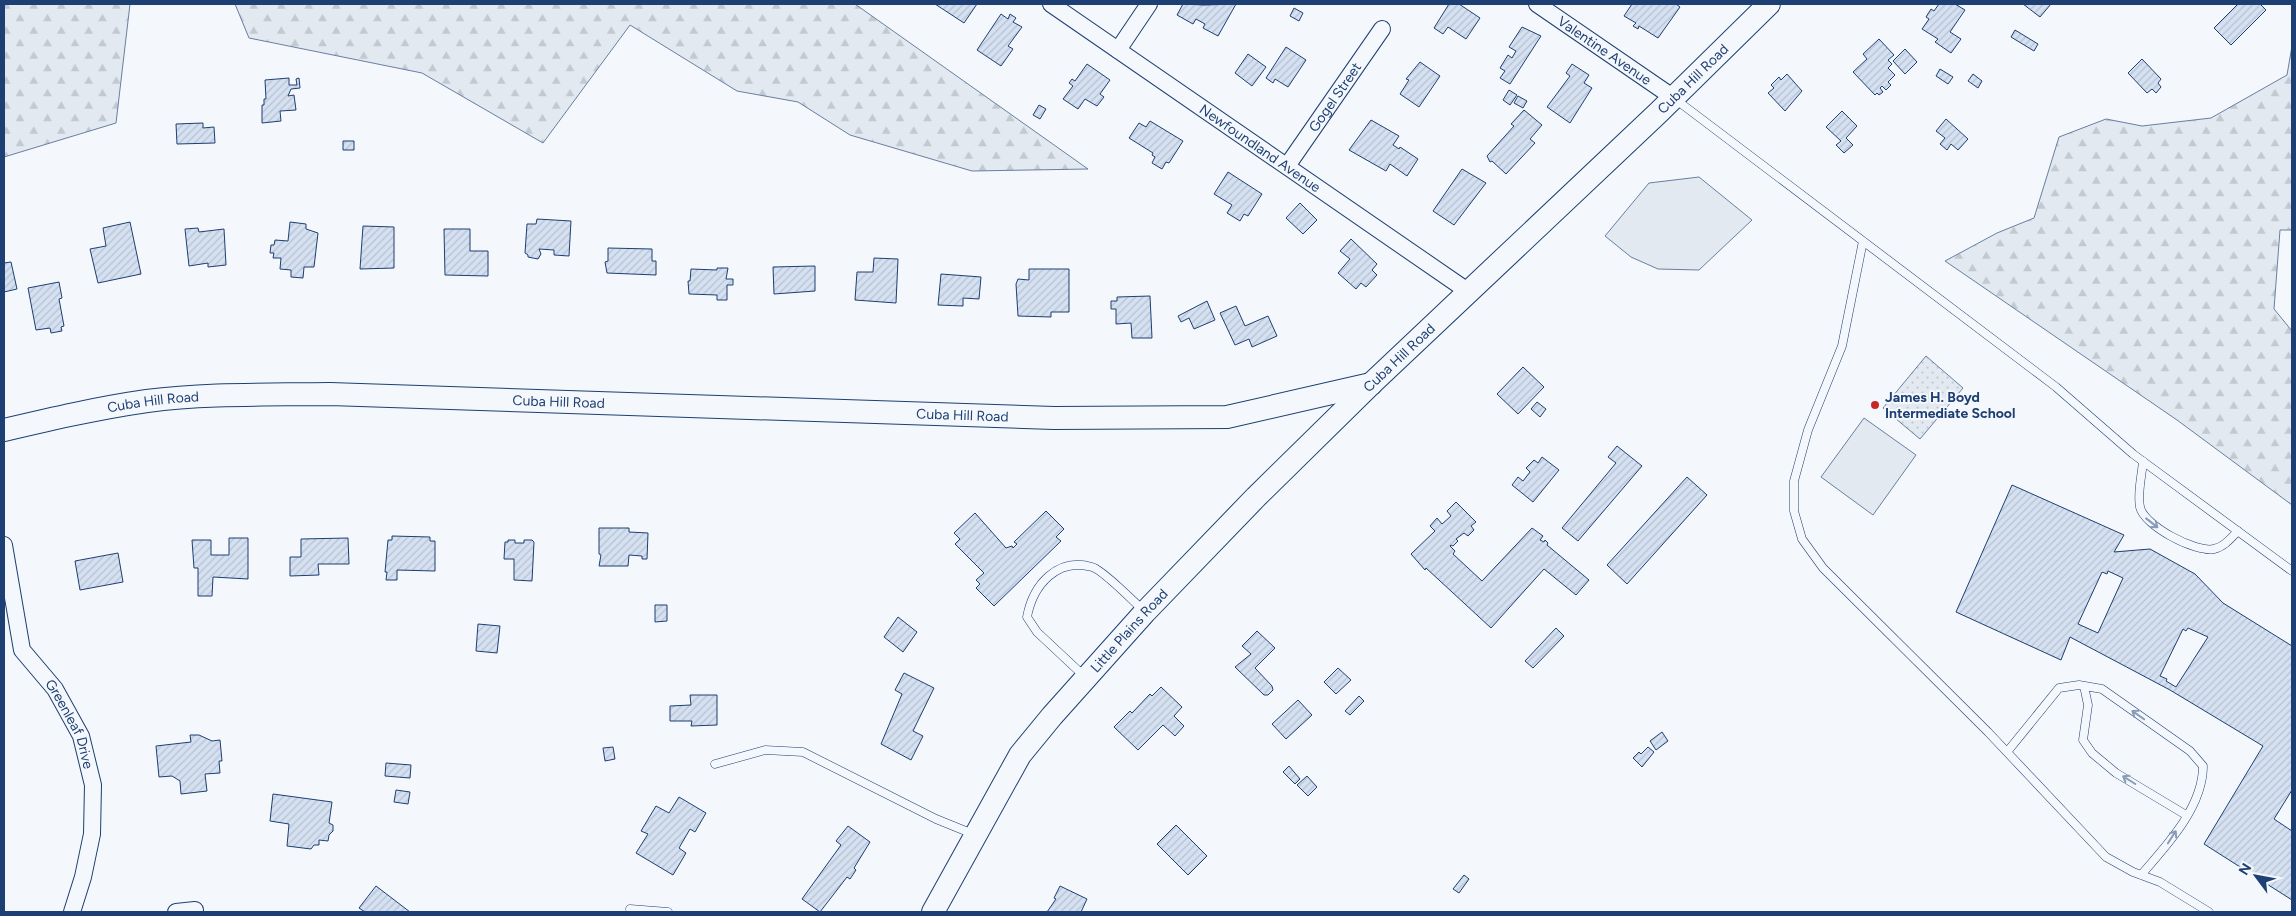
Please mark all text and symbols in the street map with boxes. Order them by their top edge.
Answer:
street label: Valentine Avenue [1554,13,1655,89]
street label: Cuba Hill Road [1654,41,1732,118]
street label: Gogel Street [1305,59,1365,135]
street label: Newfoundland Avenue [1196,101,1324,196]
street label: Cuba Hill Road [1360,320,1439,396]
street label: Cuba Hill Road [106,388,200,416]
place label: James H. Boyd Intermediate School [1885,389,2015,422]
street label: Cuba Hill Road [512,392,605,412]
marker: James H. Boyd Intermediate School [1869,399,1881,411]
street label: Cuba Hill Road [916,405,1009,425]
one-way arrow [2145,517,2158,528]
street label: Little Plains Road [1087,586,1172,676]
street label: Greenleaf Drive [41,676,97,771]
one-way arrow [2131,710,2145,720]
one-way arrow [2123,775,2137,785]
one-way arrow [2166,830,2177,844]
north arrow [2231,851,2281,901]
text: N [2235,860,2255,878]

